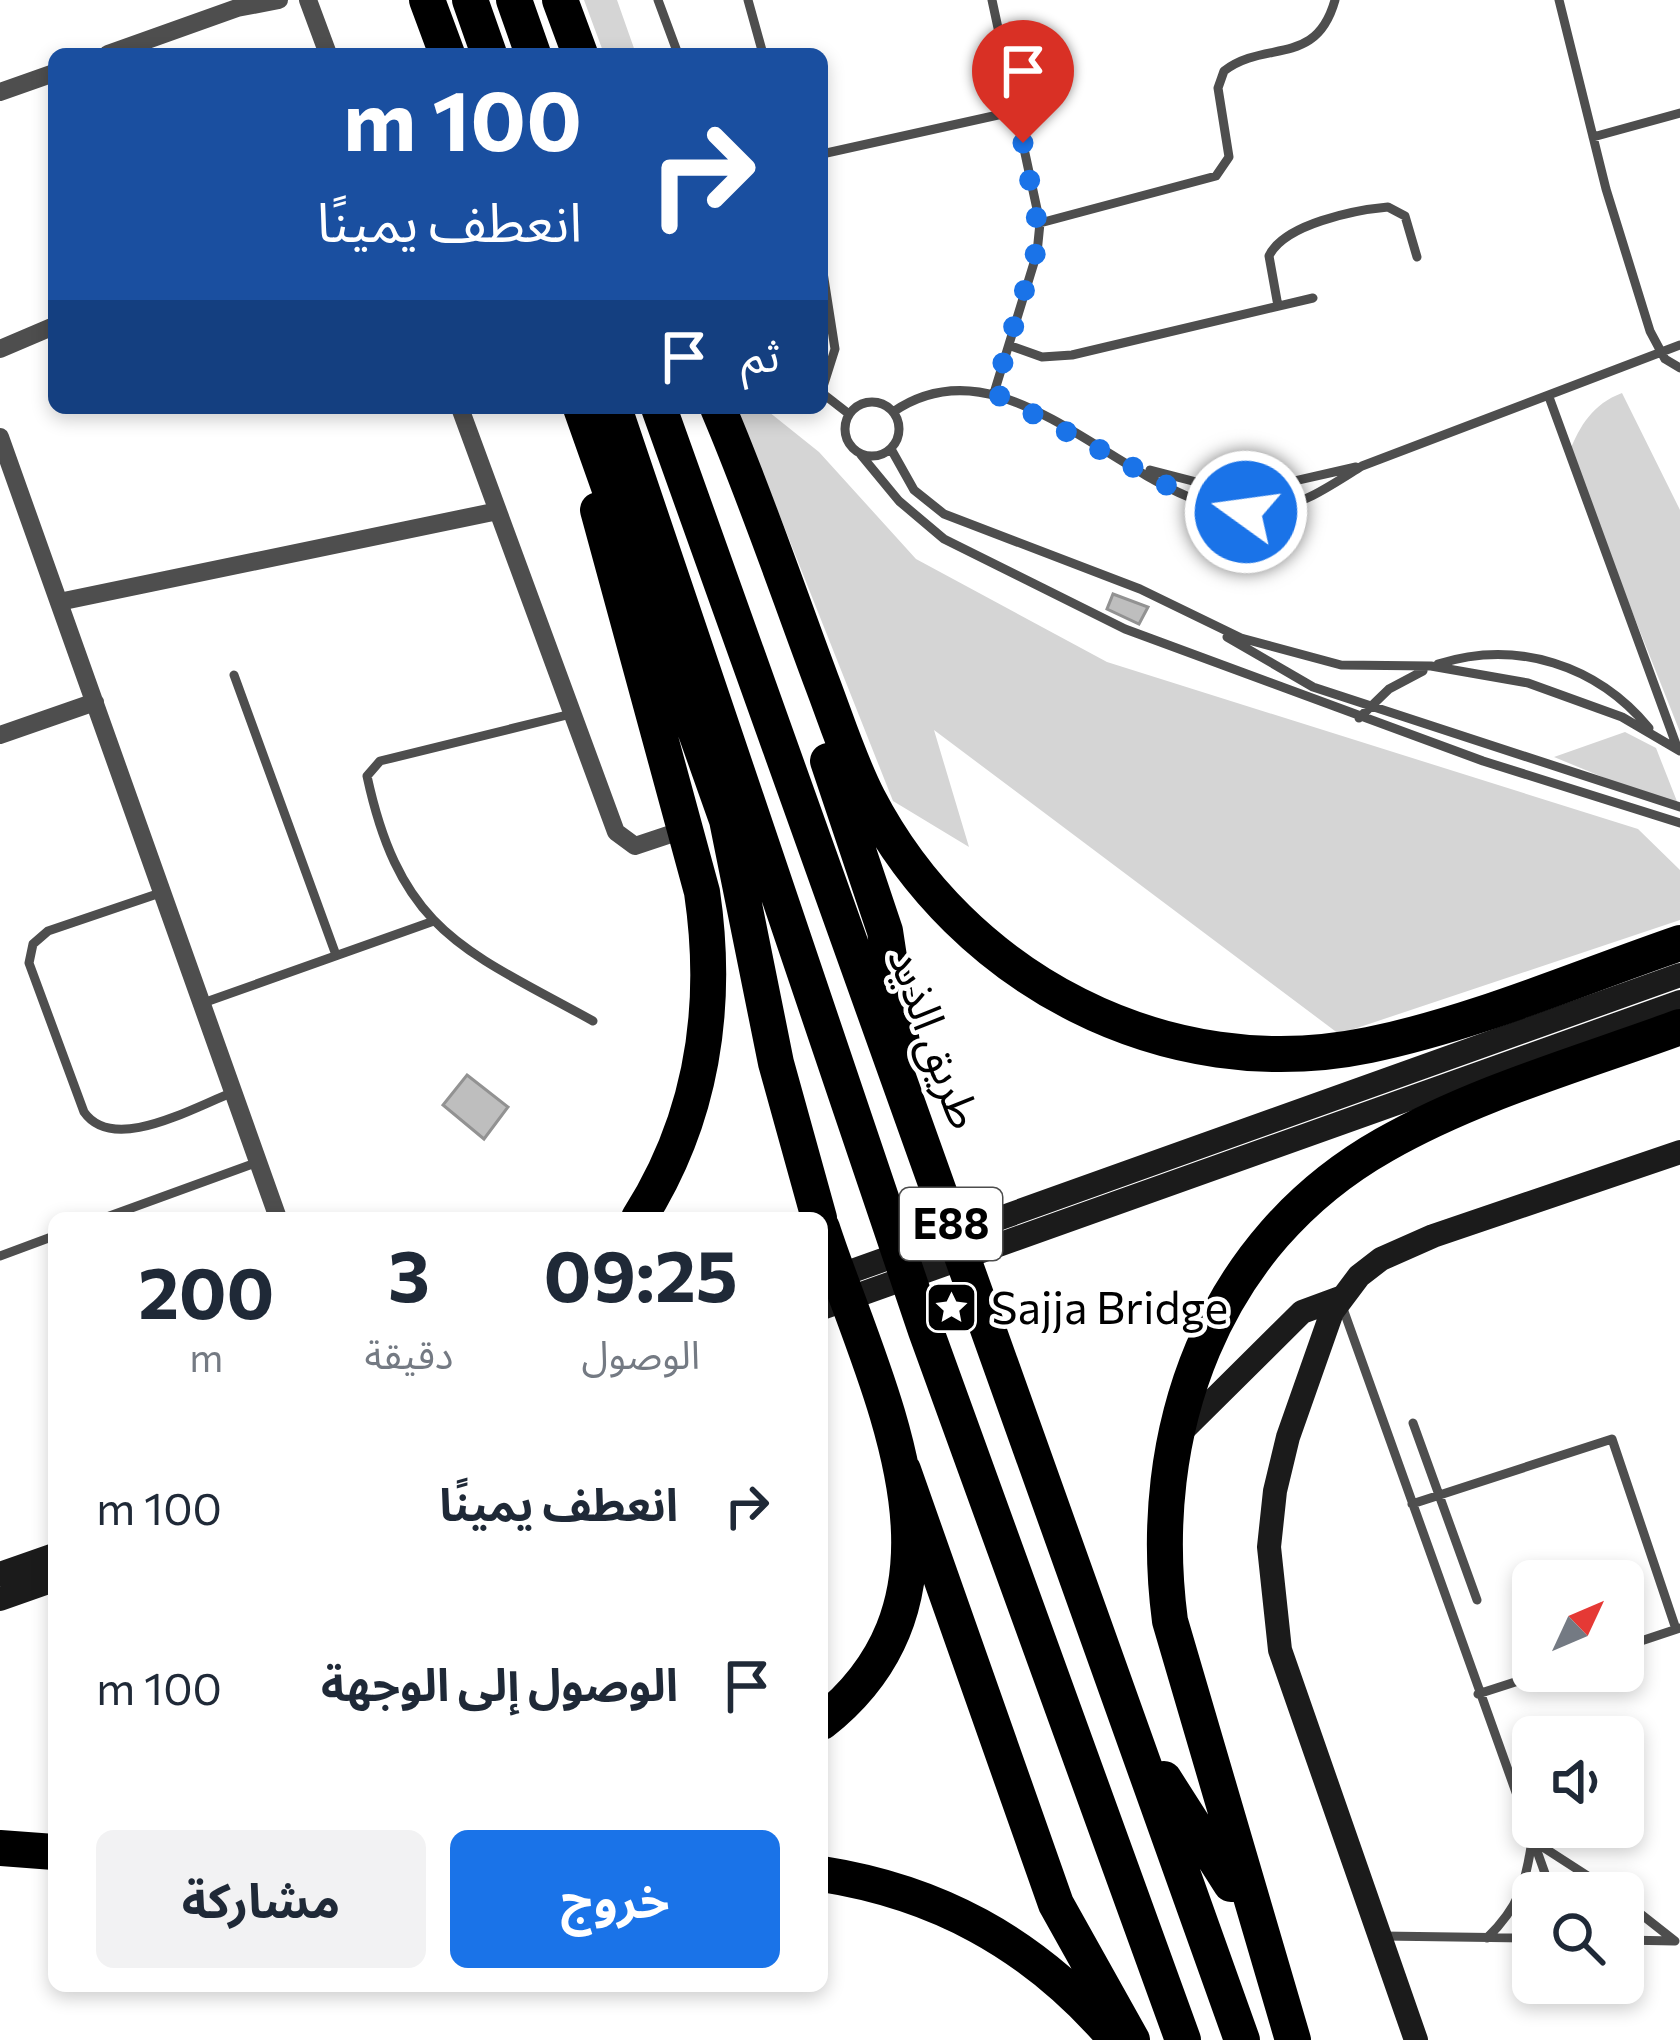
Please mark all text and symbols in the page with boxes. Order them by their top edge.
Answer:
pin [972,20,1074,143]
icon: arrive [990,38,1056,104]
text: 100 m [343,66,582,168]
icon: right [624,96,780,252]
text: انعطف يمينًا [317,187,582,253]
icon: arrive [651,324,717,390]
text: ثم [741,326,780,381]
position arrow [1183,449,1309,575]
street label: طريق الذيد [876,939,996,1136]
road number: E88 [900,1188,1002,1260]
text: 3 [388,1229,430,1317]
text: 09:25 [544,1229,738,1317]
text: 200 [138,1246,274,1334]
place label: Sajja Bridge [991,1278,1228,1333]
place icon: Sajja Bridge [924,1280,980,1336]
text: دقيقة [365,1329,453,1377]
text: الوصول [581,1329,700,1377]
text: m [189,1332,223,1380]
icon: right [714,1473,780,1539]
text: انعطف يمينًا [439,1475,678,1530]
text: 100 m [96,1479,222,1534]
north arrow [1512,1560,1644,1692]
map controls [1512,1560,1644,2004]
icon: arrive [714,1653,780,1719]
text: الوصول إلى الوجهة [321,1655,678,1710]
text: 100 m [96,1659,222,1714]
button: sound [1512,1716,1644,1848]
button: مشاركة [96,1830,426,1968]
button: خروج [450,1830,780,1968]
button: search [1512,1872,1644,2004]

